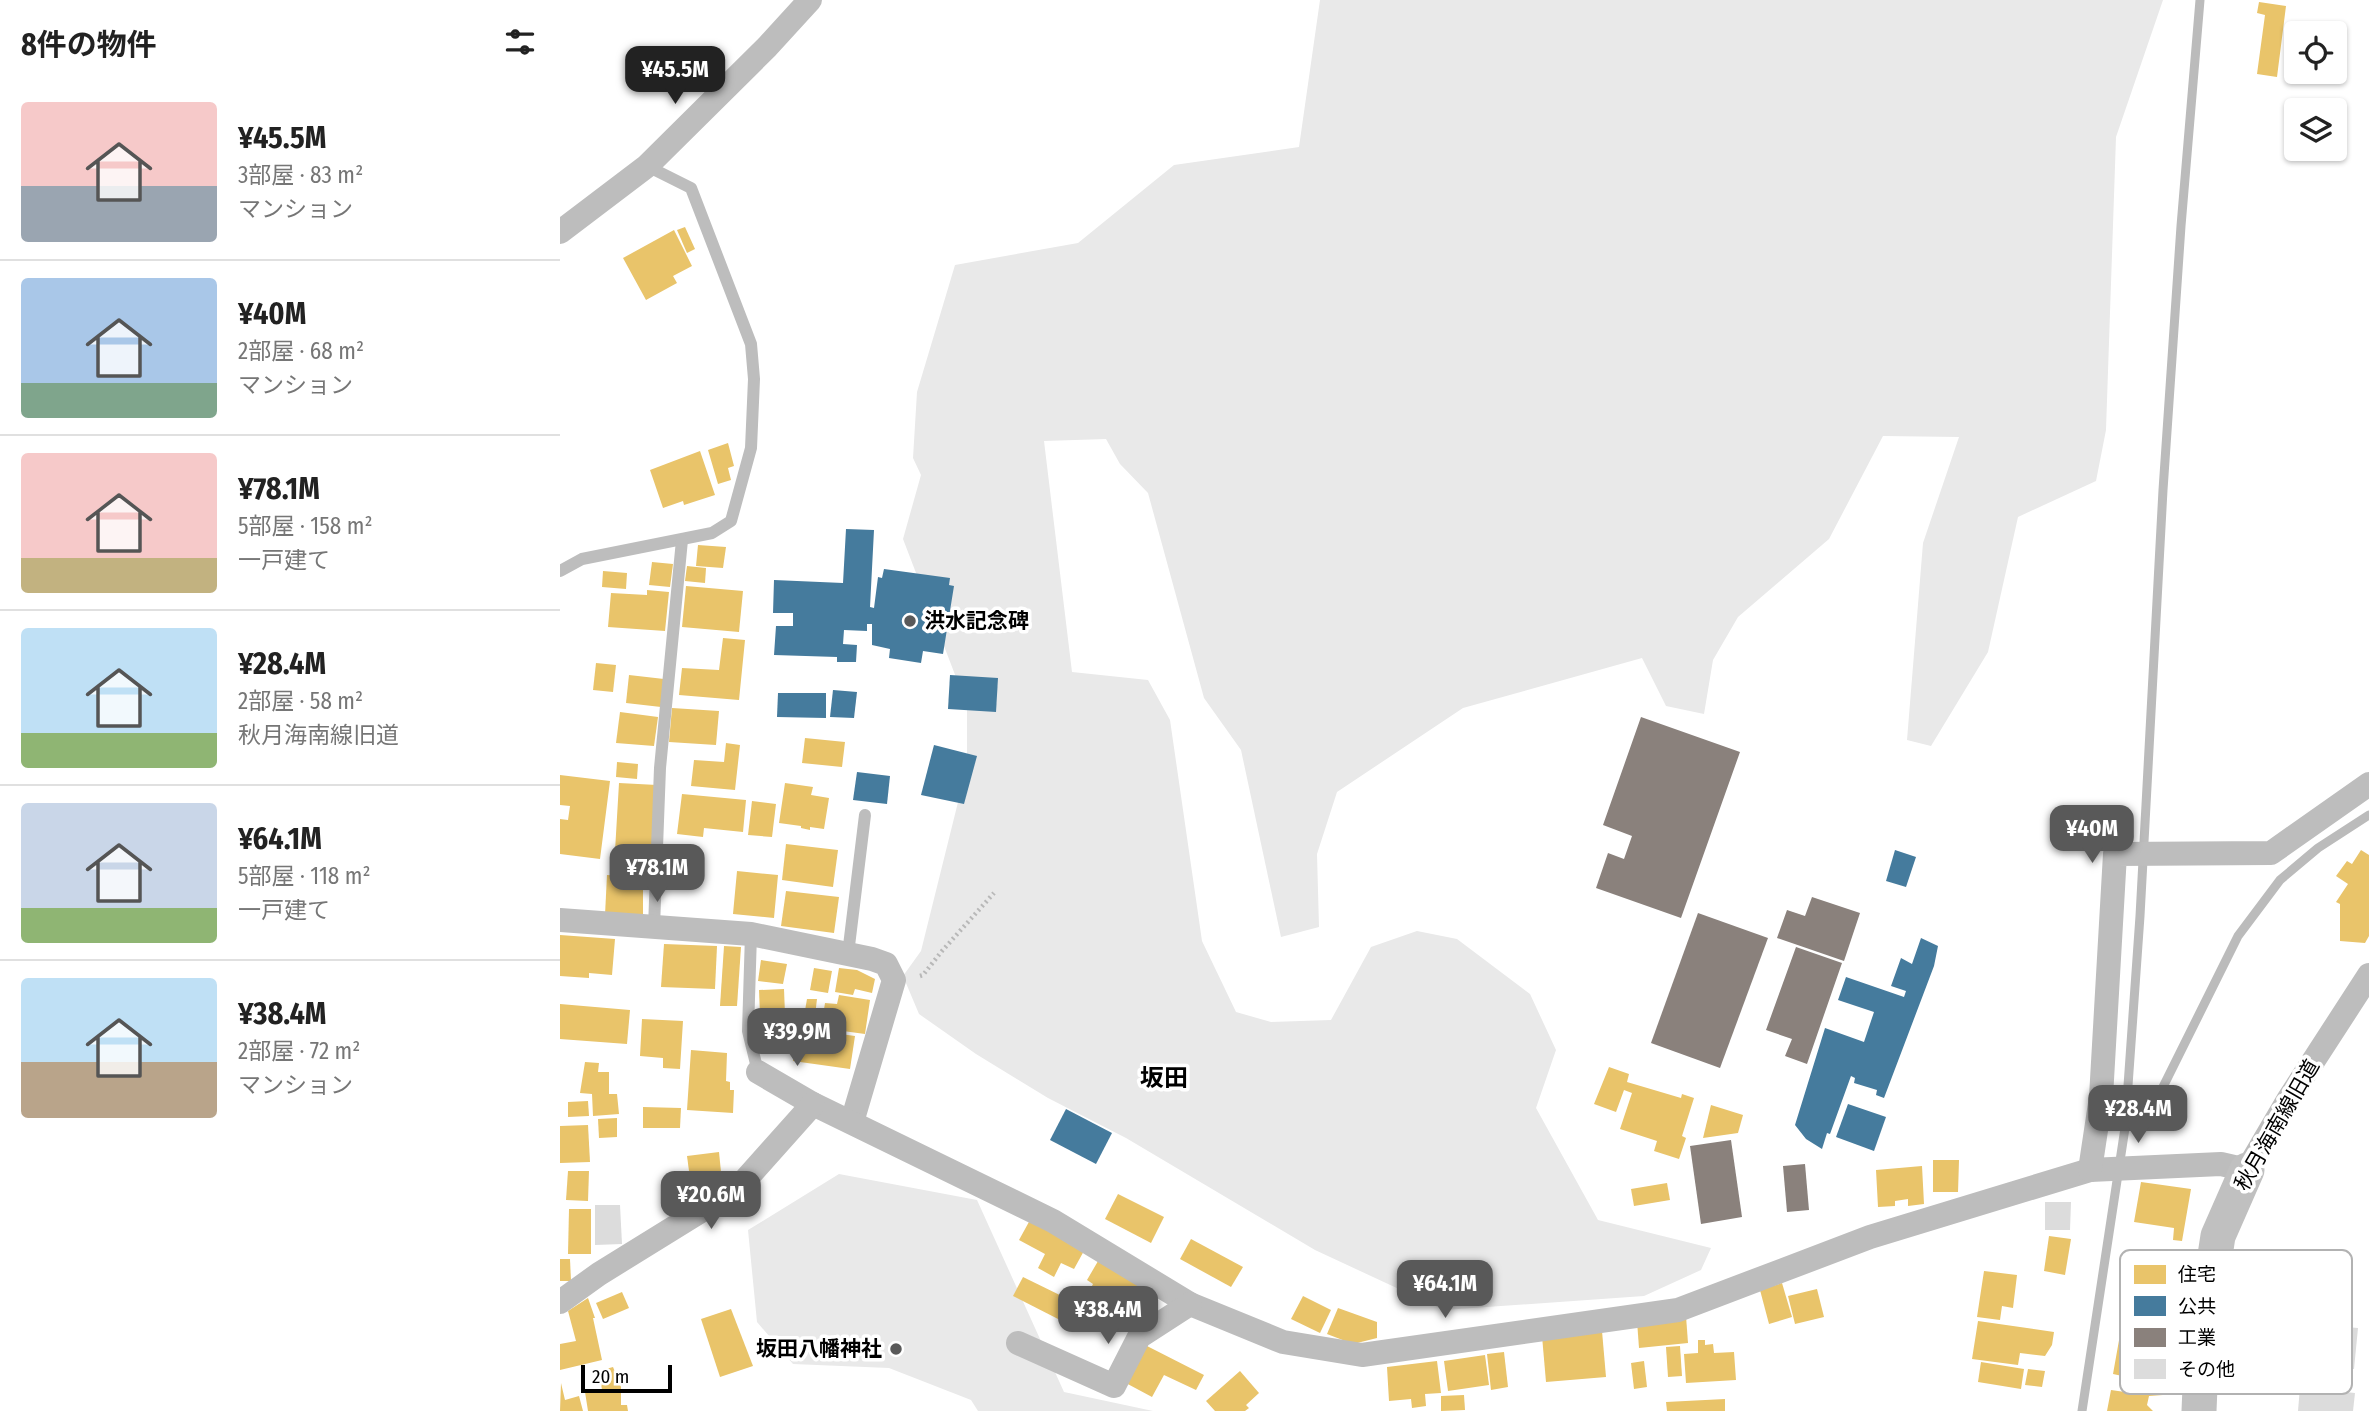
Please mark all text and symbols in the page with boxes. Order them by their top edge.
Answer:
map controls [2284,21,2347,161]
button: locate [2284,21,2347,84]
icon: filters [501,23,539,61]
text: 8件の物件 [21,27,157,63]
pin: ¥45.5M [618,46,732,106]
text: ¥45.5M [641,55,709,83]
button: layers [2284,98,2347,161]
text: ¥45.5M [238,120,326,156]
icon: home [77,130,161,214]
text: 3部屋 · 83 m² [238,161,363,189]
text: マンション [238,195,353,223]
text: ¥40M [238,296,306,332]
icon: home [77,306,161,390]
text: 2部屋 · 68 m² [238,337,364,365]
text: マンション [238,371,353,399]
text: ¥78.1M [238,471,320,507]
icon: home [77,481,161,565]
text: 5部屋 · 158 m² [238,512,373,540]
text: 一戸建て [238,546,330,574]
place label: 洪水記念碑 [924,608,1029,634]
marker: 洪水記念碑 [902,613,918,629]
text: ¥28.4M [238,646,326,682]
icon: home [77,656,161,740]
text: 2部屋 · 58 m² [238,687,363,715]
text: 秋月海南線旧道 [238,721,399,749]
pin: ¥40M [2051,806,2133,865]
text: ¥40M [2066,814,2118,842]
text: ¥64.1M [238,821,322,857]
icon: home [77,831,161,915]
pin: ¥78.1M [600,844,714,904]
text: ¥78.1M [626,853,688,881]
text: 5部屋 · 118 m² [238,862,371,890]
text: 一戸建て [238,896,330,924]
text: ¥38.4M [238,996,326,1032]
icon: home [77,1006,161,1090]
pin: ¥39.9M [740,1009,854,1068]
text: ¥39.9M [763,1017,831,1045]
text: 2部屋 · 72 m² [238,1037,360,1065]
street label: 秋月海南線旧道 [2229,1055,2325,1195]
district label: 坂田 [1140,1064,1188,1092]
text: マンション [238,1071,353,1099]
pin: ¥28.4M [2081,1086,2195,1145]
text: ¥28.4M [2104,1094,2172,1122]
pin: ¥20.6M [654,1172,768,1231]
text: ¥20.6M [677,1180,745,1208]
legend [2120,1250,2352,1394]
pin: ¥64.1M [1388,1260,1502,1320]
text: 住宅 [2178,1263,2216,1286]
text: ¥64.1M [1413,1269,1477,1297]
pin: ¥38.4M [1051,1286,1165,1346]
text: ¥38.4M [1074,1295,1142,1323]
text: 公共 [2178,1295,2216,1318]
text: 工業 [2178,1326,2216,1349]
place label: 坂田八幡神社 [756,1336,882,1362]
marker: 坂田八幡神社 [888,1341,904,1357]
text: その他 [2178,1358,2235,1381]
scale bar [581,1362,672,1394]
text: 20 m [592,1365,629,1388]

